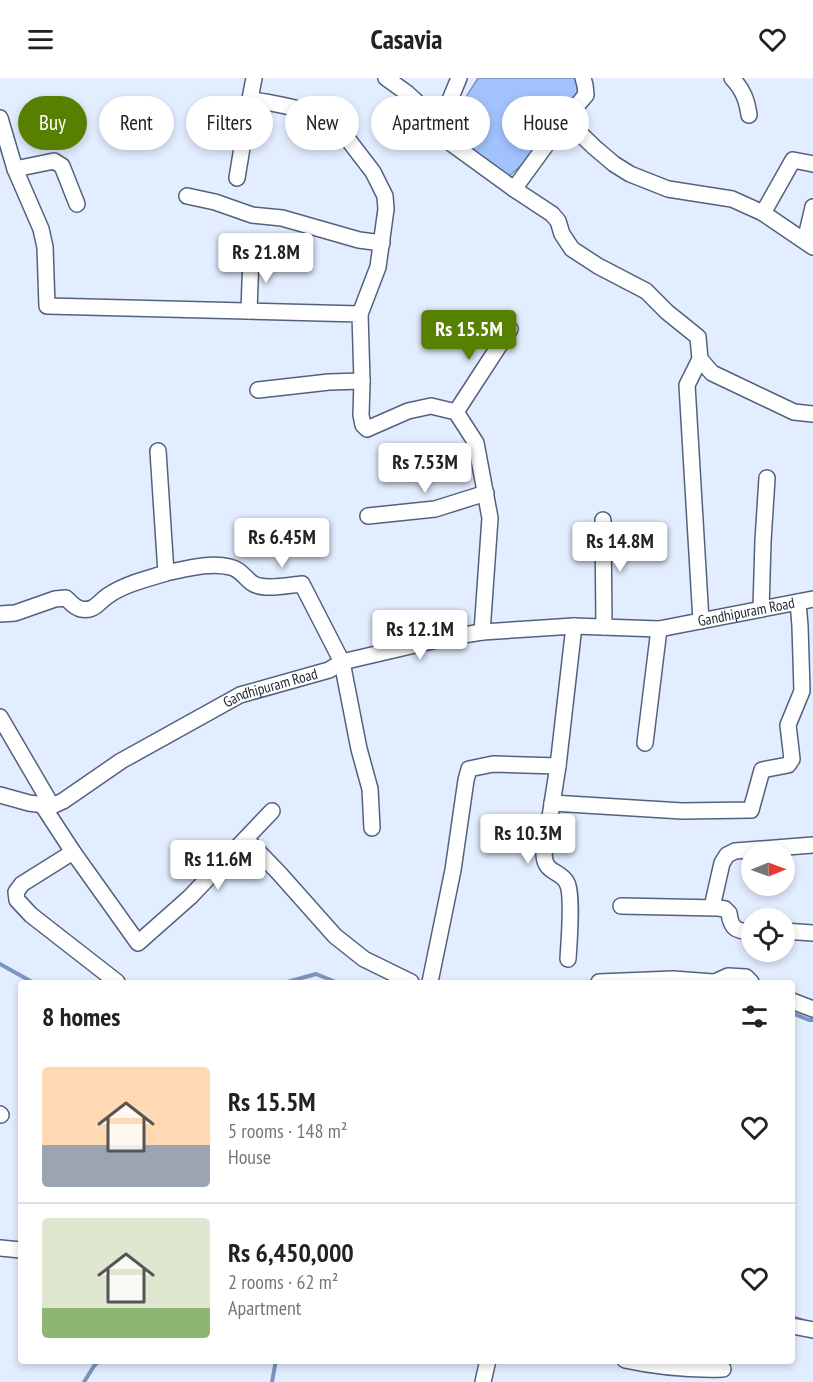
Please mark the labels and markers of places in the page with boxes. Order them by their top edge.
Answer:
pin: Rs 21.8M [204,233,328,284]
pin: Rs 15.5M [407,310,531,361]
pin: Rs 7.53M [363,443,487,494]
pin: Rs 6.45M [220,518,344,569]
pin: Rs 14.8M [558,522,682,573]
pin: Rs 12.1M [358,610,482,661]
pin: Rs 10.3M [466,814,590,865]
pin: Rs 11.6M [156,840,280,891]

